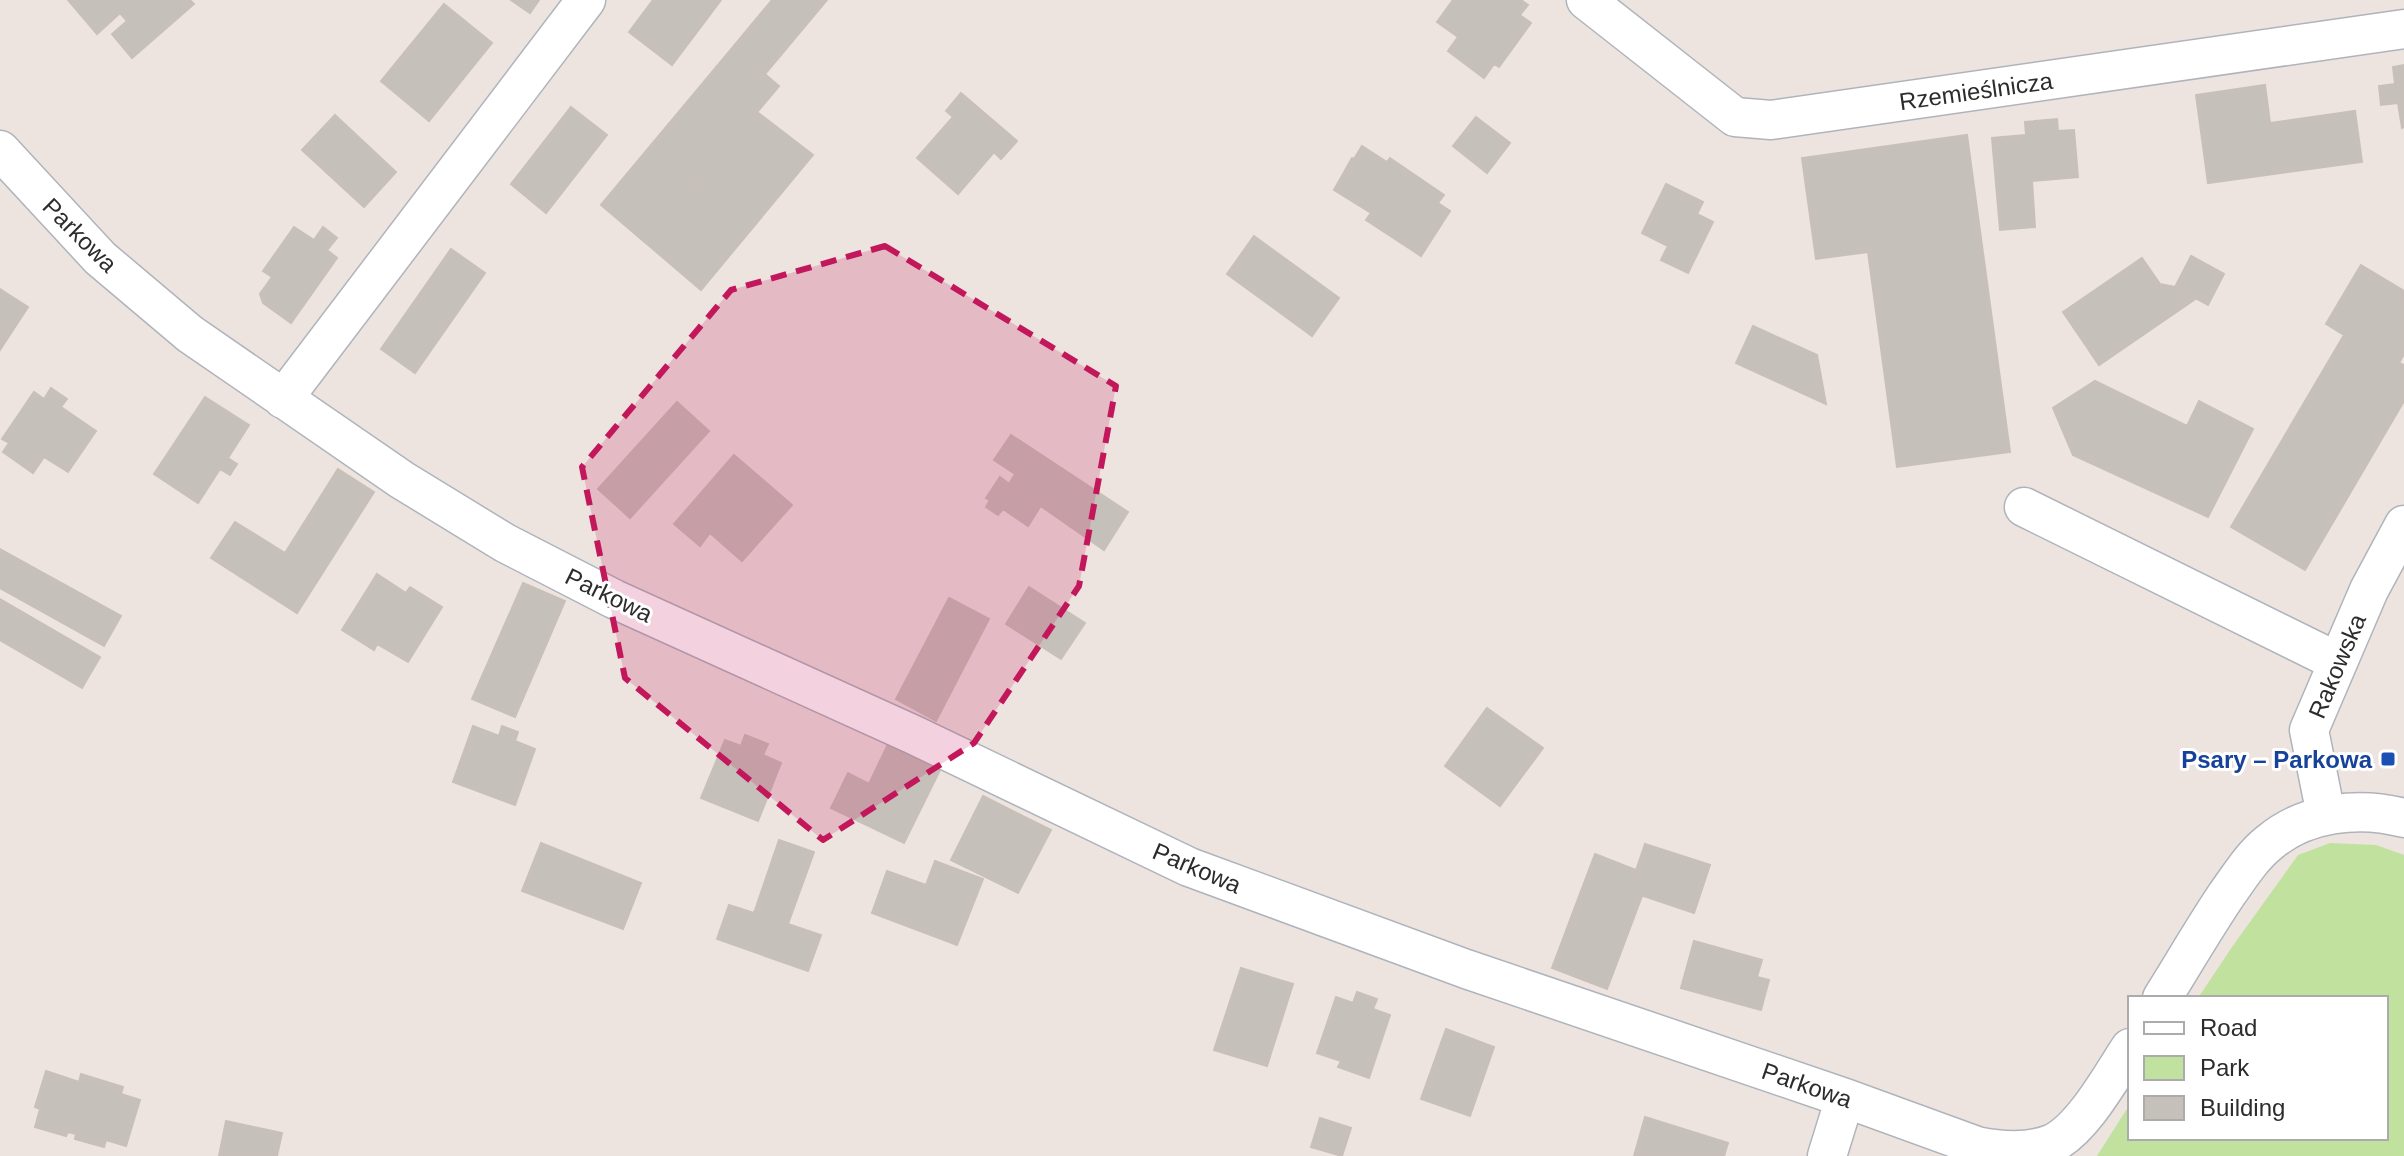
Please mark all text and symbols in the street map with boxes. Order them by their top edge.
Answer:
street label: Rzemieślnicza [1898,67,2055,115]
street label: Parkowa [37,192,123,278]
street label: Parkowa [561,562,657,628]
street label: Rakowska [2303,609,2371,722]
place label: Psary – Parkowa [2181,746,2373,773]
marker: Psary – Parkowa [2379,750,2397,768]
street label: Parkowa [1149,837,1246,899]
legend [2128,996,2388,1140]
text: Road [2200,1014,2257,1041]
text: Park [2200,1054,2250,1081]
street label: Parkowa [1758,1057,1856,1113]
text: Building [2200,1094,2285,1121]

